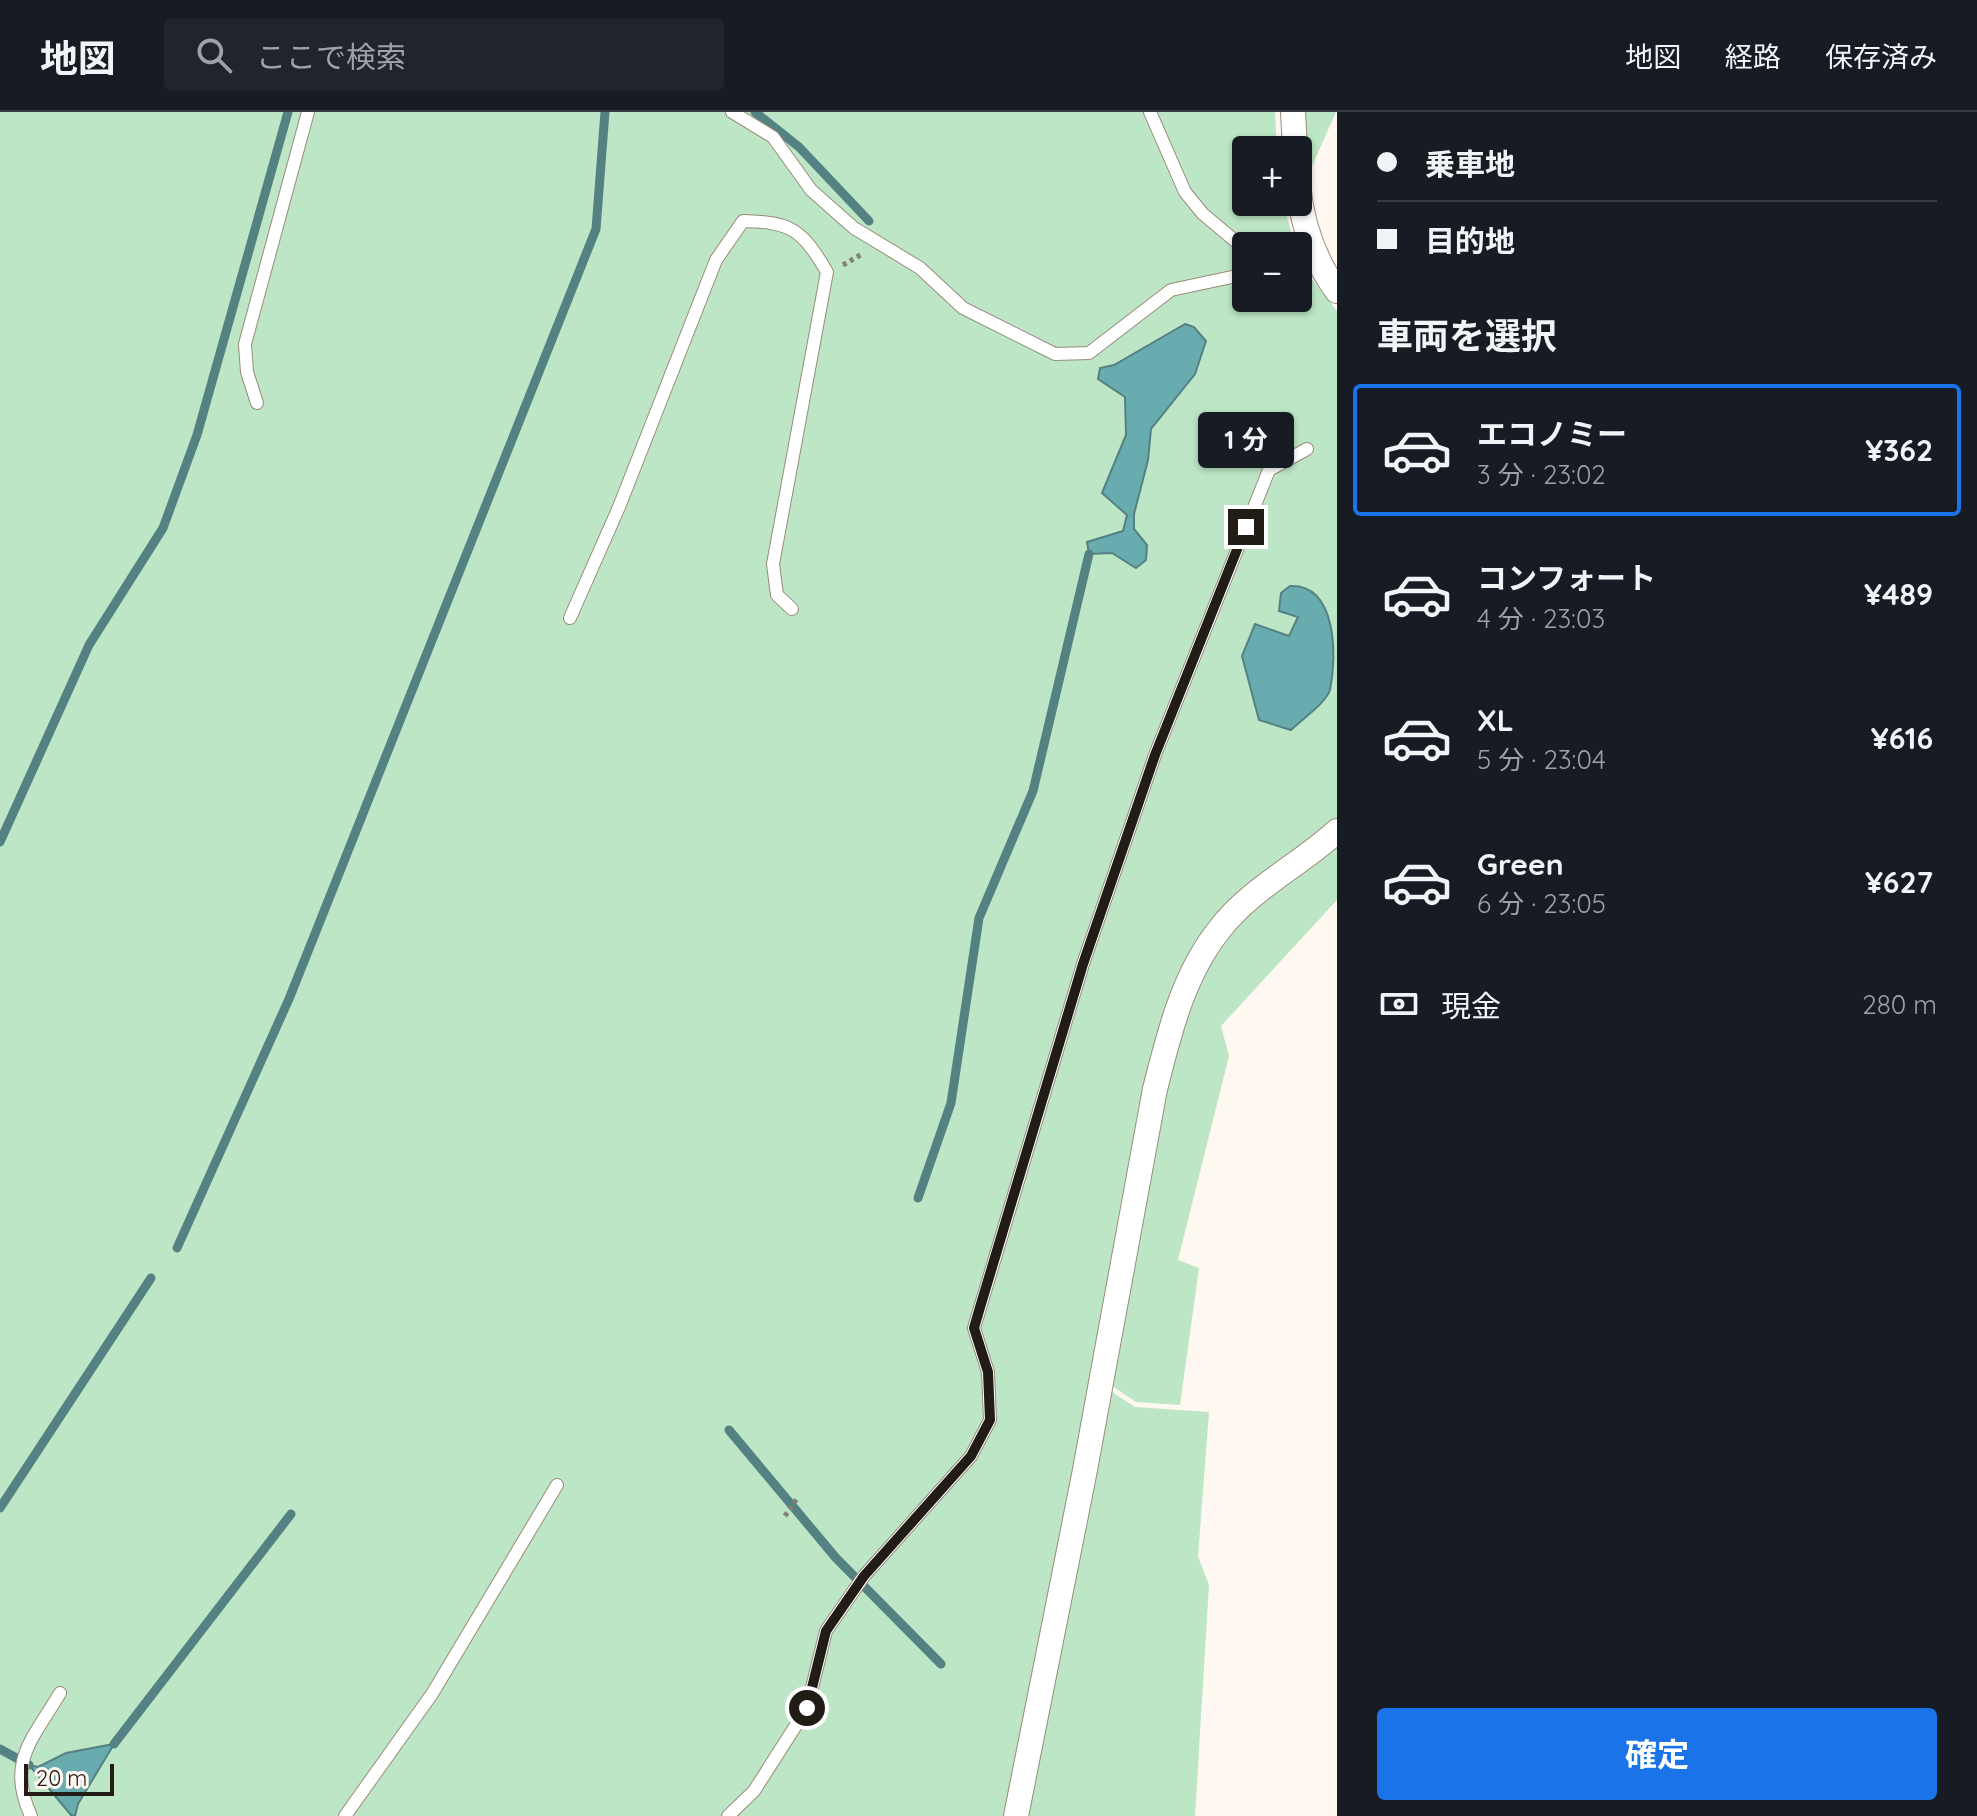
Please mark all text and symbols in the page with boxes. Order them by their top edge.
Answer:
search box [164,19,724,91]
icon: search [192,33,236,77]
text: 地図 [40,34,116,82]
text: ここで検索 [256,38,406,76]
text: 地図 [1625,39,1681,74]
text: 経路 [1725,39,1781,74]
text: 保存済み [1825,39,1937,74]
map controls [1232,136,1312,312]
button: + [1232,136,1312,216]
text: 乗車地 [1425,145,1515,183]
text: 目的地 [1425,222,1515,260]
button: − [1232,232,1312,312]
text: 車両を選択 [1377,313,1557,358]
callout: 1 分 [1198,411,1294,467]
icon: car [1381,414,1453,486]
text: エコノミー [1477,415,1627,453]
text: 1 分 [1224,423,1268,456]
text: ¥362 [1865,431,1933,469]
text: 3 分 · 23:02 [1477,458,1606,491]
route end [1228,509,1264,545]
icon: car [1381,558,1453,630]
text: コンフォート [1477,559,1656,597]
text: ¥489 [1864,575,1933,613]
text: 4 分 · 23:03 [1477,602,1605,635]
text: XL [1477,701,1514,739]
icon: car [1381,702,1453,774]
text: ¥616 [1871,719,1933,757]
text: 5 分 · 23:04 [1477,743,1606,776]
text: Green [1477,845,1564,883]
icon: car [1381,846,1453,918]
text: ¥627 [1865,863,1933,901]
text: 6 分 · 23:05 [1477,887,1606,920]
icon: cash [1377,982,1421,1026]
text: 現金 [1441,987,1501,1025]
text: 280 m [1862,988,1937,1021]
route start [789,1690,825,1726]
button: 確定 [1377,1708,1937,1800]
scale bar [24,1760,114,1796]
text: 20 m [36,1764,87,1792]

